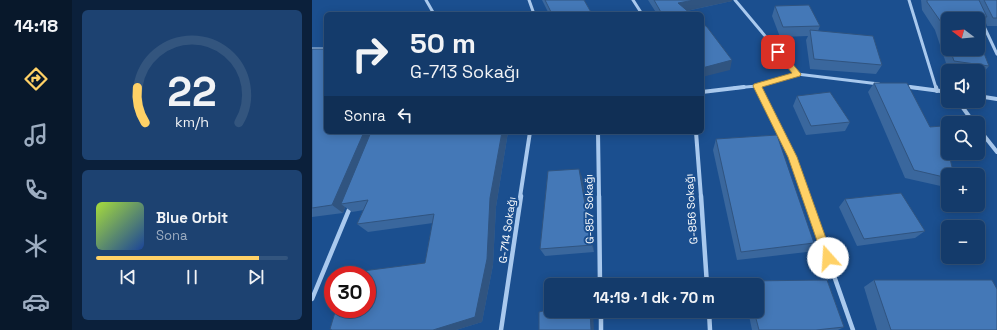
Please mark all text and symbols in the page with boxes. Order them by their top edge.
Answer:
north arrow [941,12,985,56]
map controls [941,12,985,264]
text: 14:18 [14,14,58,37]
text: 50 m [410,25,476,61]
icon: right [344,28,396,80]
pin [761,35,795,69]
icon: arrive [767,41,789,63]
text: G-713 Sokağı [410,60,520,83]
button: sound [941,64,985,108]
icon: directions [22,65,50,93]
text: 22 [167,65,217,118]
icon: left [394,104,416,126]
text: Sonra [344,106,386,125]
text: km/h [175,113,209,131]
button: search [941,116,985,160]
icon: music [22,121,50,149]
button: + [941,168,985,212]
street label: G-856 Sokağı [682,173,700,245]
street label: G-857 Sokağı [581,174,597,244]
icon: phone [22,176,50,204]
street label: G-714 Sokağı [495,196,519,264]
text: Blue Orbit [156,208,228,227]
button: − [941,220,985,264]
text: Sona [156,227,187,244]
icon: climate [22,232,50,260]
position arrow [807,237,849,279]
icon: previous [117,266,139,288]
icon: pause [181,266,203,288]
icon: next [245,266,267,288]
speed limit sign: 30 [324,266,376,318]
icon: car [22,288,50,316]
text: 14:19 · 1 dk · 70 m [593,288,715,307]

